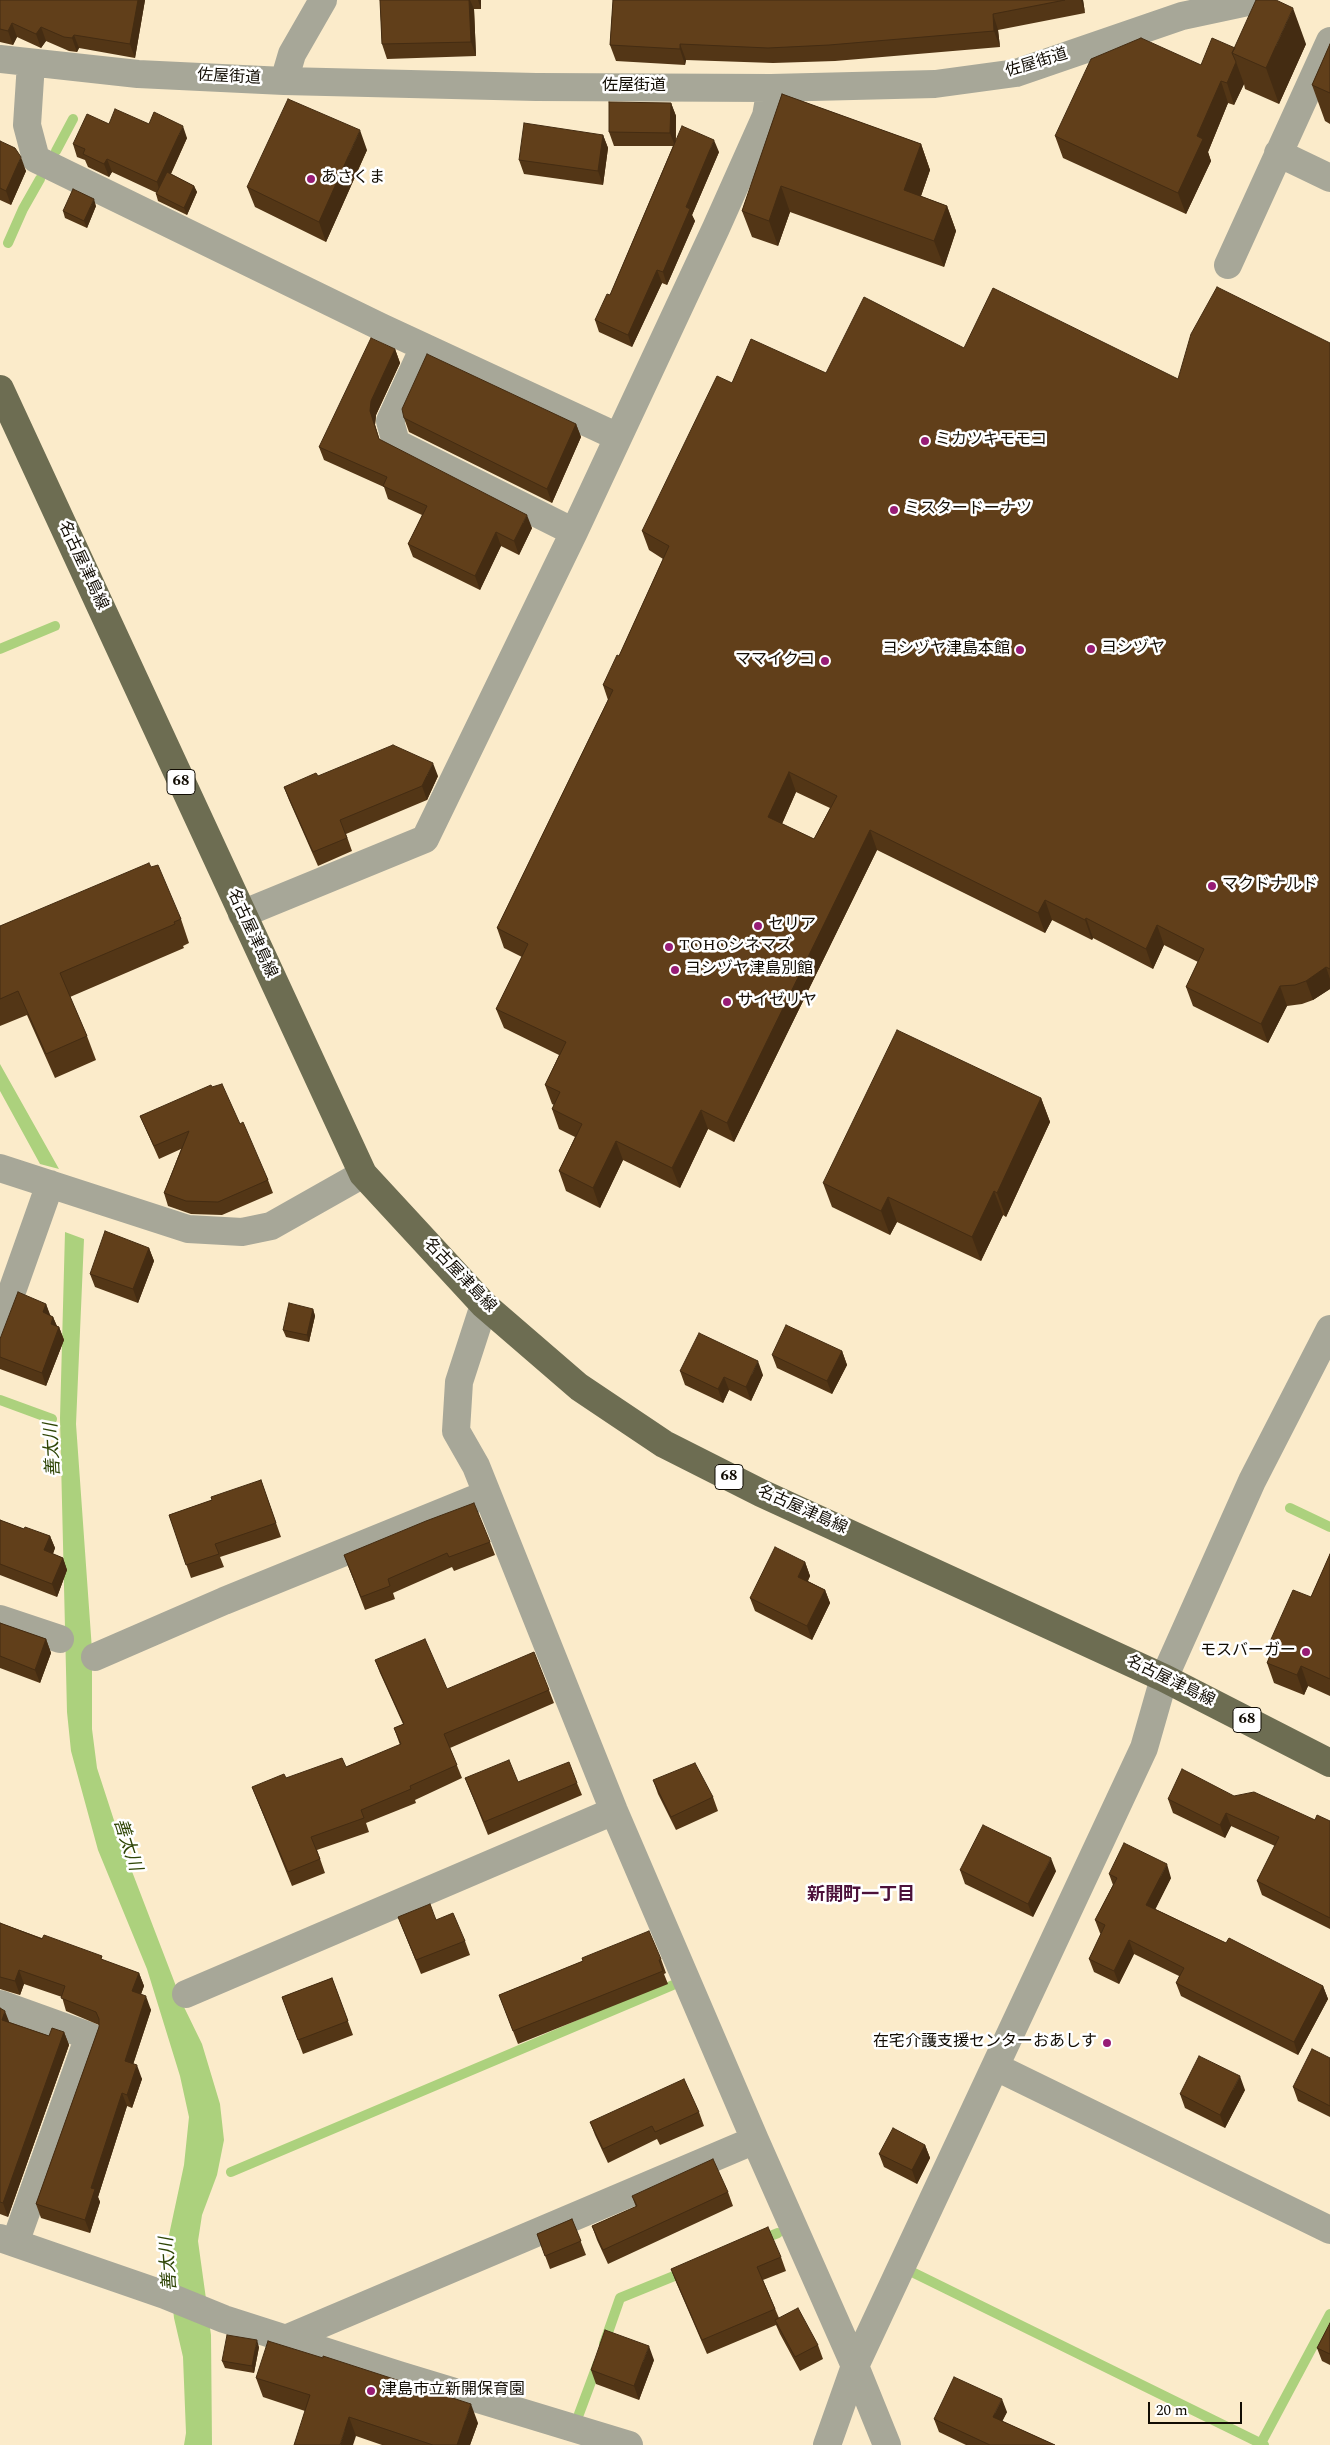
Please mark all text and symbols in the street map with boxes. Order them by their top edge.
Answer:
street label: 佐屋街道 [1004,45,1070,83]
street label: 佐屋街道 [197,67,261,89]
street label: 佐屋街道 [602,77,666,97]
place label: あさくま [321,169,385,189]
marker: あさくま [305,173,317,185]
place label: ミカツキモモコ [935,431,1047,451]
marker: ミカツキモモコ [919,435,931,447]
place label: ミスタードーナツ [904,500,1032,520]
marker: ミスタードーナツ [888,504,900,516]
street label: 名古屋津島線 [53,518,111,614]
place label: ヨシヅヤ [1101,639,1165,659]
place label: ヨシヅヤ津島本館 [882,640,1010,660]
marker: ヨシヅヤ [1085,643,1097,655]
marker: ヨシヅヤ津島本館 [1014,644,1026,656]
place label: ママイクコ [735,651,815,671]
marker: ママイクコ [819,655,831,667]
road number: 68 [167,770,195,794]
place label: マクドナルド [1222,876,1318,896]
marker: マクドナルド [1206,880,1218,892]
street label: 名古屋津島線 [222,886,280,982]
place label: セリア [768,916,816,936]
marker: セリア [752,920,764,932]
place label: TOHOシネマズ [679,937,793,957]
marker: TOHOシネマズ [663,941,675,953]
place label: ヨシヅヤ津島別館 [685,960,813,980]
marker: ヨシヅヤ津島別館 [669,964,681,976]
place label: サイゼリヤ [737,992,817,1012]
marker: サイゼリヤ [721,996,733,1008]
street label: 名古屋津島線 [419,1235,499,1317]
water label: 善太川 [42,1422,66,1478]
road number: 68 [715,1464,743,1490]
street label: 名古屋津島線 [754,1483,850,1539]
place label: モスバーガー [1200,1642,1296,1662]
marker: モスバーガー [1300,1646,1312,1658]
street label: 名古屋津島線 [1123,1652,1217,1712]
road number: 68 [1233,1708,1261,1732]
water label: 善太川 [107,1816,145,1874]
district label: 新開町一丁目 [807,1885,915,1907]
place label: 在宅介護支援センターおあしす [873,2033,1097,2053]
marker: 在宅介護支援センターおあしす [1101,2037,1113,2049]
water label: 善太川 [157,2236,183,2292]
place label: 津島市立新開保育園 [381,2381,525,2401]
marker: 津島市立新開保育園 [365,2385,377,2397]
scale bar [1150,2392,1244,2424]
text: 20 m [1156,2399,1188,2422]

